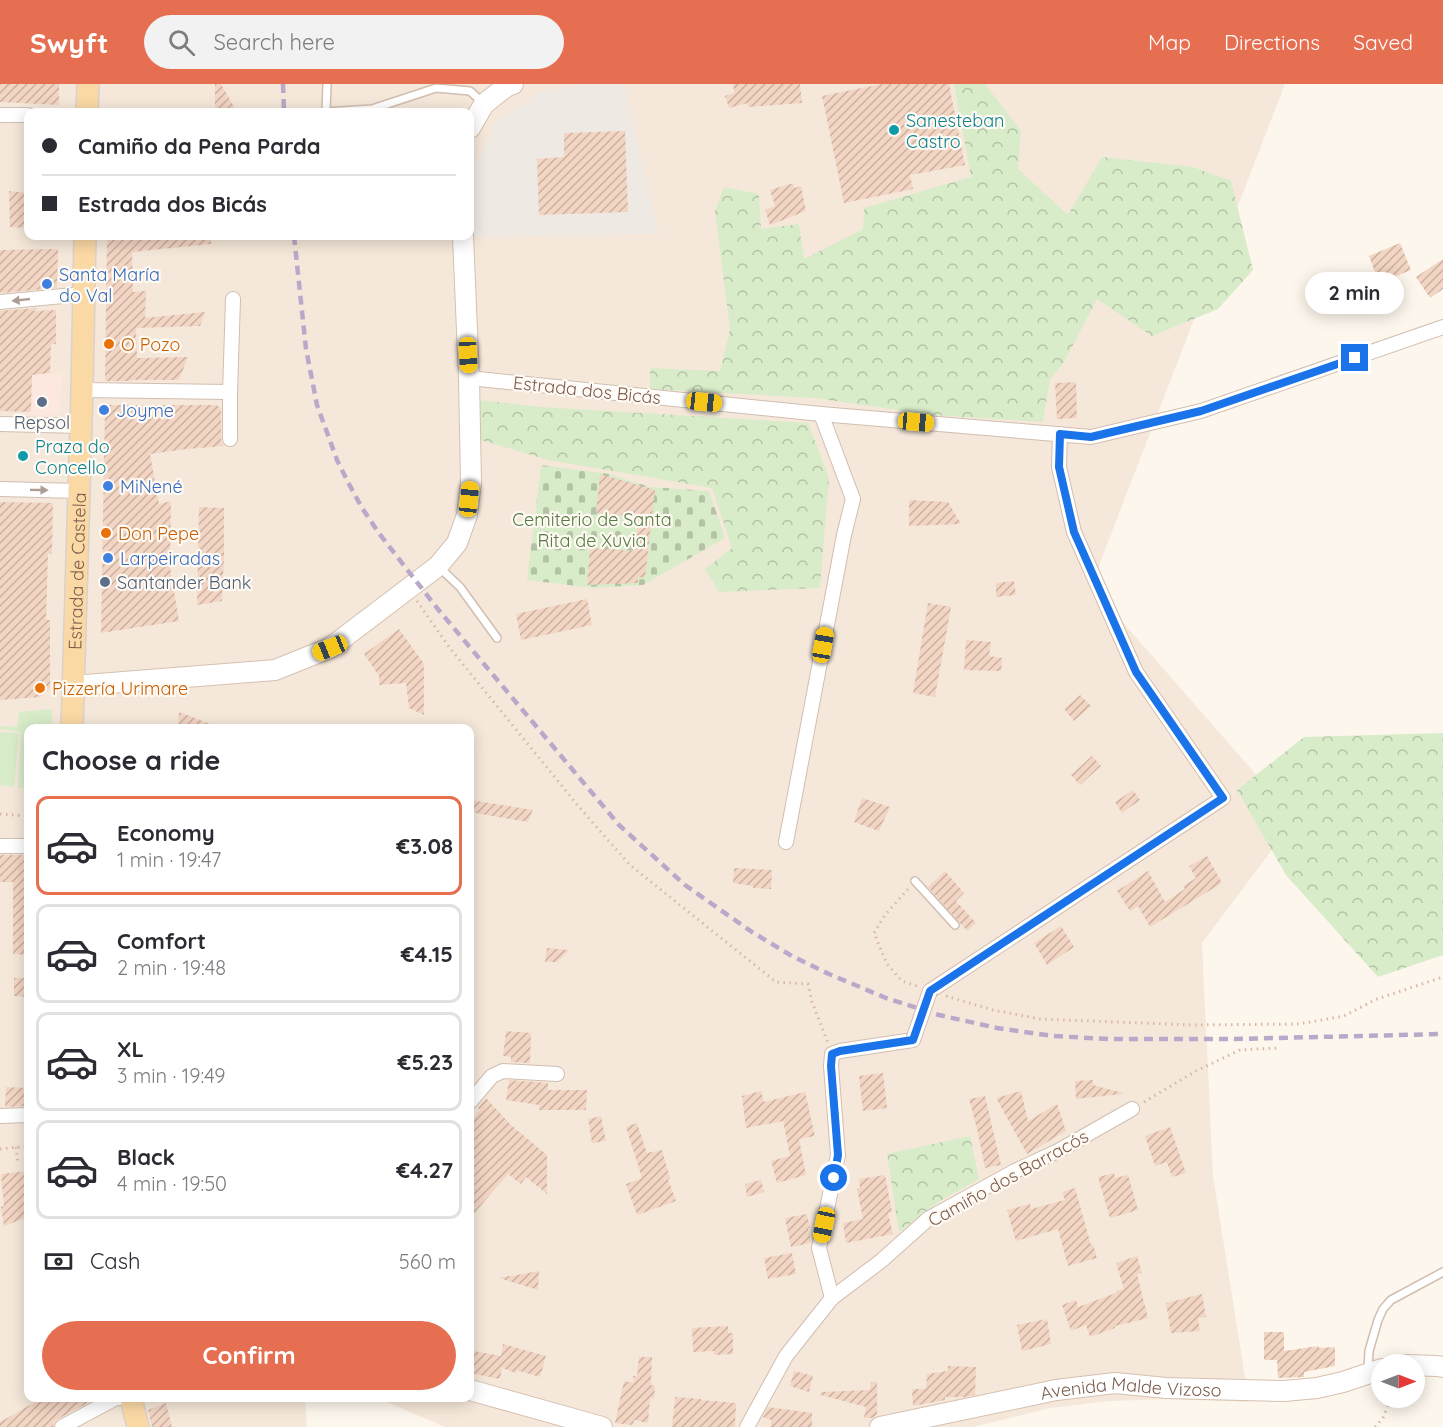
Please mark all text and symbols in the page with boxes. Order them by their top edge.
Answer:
search box [144,15,564,69]
text: Swyft [30,25,108,60]
icon: search [165,26,198,59]
text: Search here [213,28,335,56]
text: Map [1148,29,1191,55]
text: Directions [1224,29,1320,55]
text: Saved [1353,29,1413,55]
place label: Sanesteban Castro [906,109,1004,153]
marker: Sanesteban Castro [887,123,901,137]
text: Camiño da Pena Parda [78,132,321,160]
text: Estrada dos Bicás [78,190,267,218]
place label: Santa María do Val [59,263,160,307]
callout: 2 min [1306,271,1404,313]
marker: Santa María do Val [40,277,54,291]
text: 2 min [1328,280,1381,305]
one-way arrow [12,295,31,305]
place label: O Pozo [121,333,180,356]
marker: O Pozo [102,337,116,351]
car [458,337,478,373]
route end [1341,344,1368,371]
street label: Estrada dos Bicás [512,371,662,409]
car [685,391,723,413]
marker: Repsol [35,395,49,409]
place label: Joyme [116,399,174,422]
marker: Joyme [97,403,111,417]
place label: Repsol [14,411,70,434]
car [897,411,935,433]
place label: Praza do Concello [35,435,110,479]
marker: Praza do Concello [16,449,30,463]
place label: MiNené [120,475,183,498]
marker: MiNené [101,479,115,493]
car [458,480,480,518]
one-way arrow [30,485,49,495]
street label: Estrada de Castela [63,492,90,650]
park label: Cemiterio de Santa Rita de Xuvia [512,508,672,552]
place label: Don Pepe [118,522,199,545]
marker: Don Pepe [99,526,113,540]
place label: Larpeiradas [120,547,220,570]
marker: Larpeiradas [101,551,115,565]
place label: Santander Bank [117,571,251,594]
marker: Santander Bank [98,575,112,589]
car [811,626,835,664]
car [310,633,350,663]
place label: Pizzería Urimare [52,677,188,700]
marker: Pizzería Urimare [33,681,47,695]
text: Choose a ride [42,743,220,777]
icon: car [45,819,99,873]
text: Economy [117,819,215,847]
text: €3.08 [396,832,453,860]
text: 1 min · 19:47 [117,847,221,872]
icon: car [45,927,99,981]
text: Comfort [117,927,206,955]
text: €4.15 [401,940,453,968]
text: 2 min · 19:48 [117,955,226,980]
icon: car [45,1035,99,1089]
text: XL [117,1035,144,1063]
text: €5.23 [398,1048,453,1076]
text: 3 min · 19:49 [117,1063,225,1088]
street label: Camiño dos Barracós [924,1124,1092,1232]
icon: car [45,1143,99,1197]
text: Black [117,1143,175,1171]
text: €4.27 [396,1156,453,1184]
route start [820,1164,847,1191]
text: 4 min · 19:50 [117,1171,227,1196]
car [811,1206,837,1244]
icon: cash [42,1245,75,1278]
text: Cash [90,1247,141,1275]
text: 560 m [399,1249,456,1274]
button: Confirm [42,1321,456,1390]
north arrow [1371,1354,1425,1408]
map controls [1371,1354,1425,1408]
street label: Avenida Malde Vizoso [1038,1371,1222,1405]

